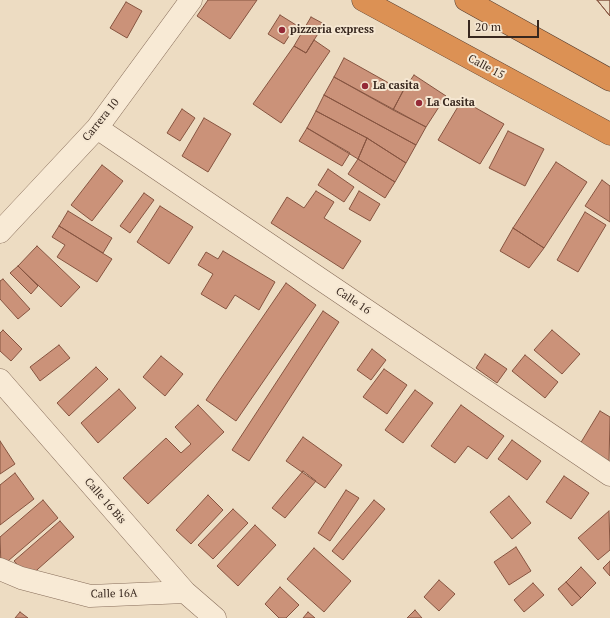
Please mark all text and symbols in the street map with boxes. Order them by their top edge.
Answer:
scale bar [470,12,541,38]
text: 20 m [475,19,501,34]
place label: pizzeria express [290,23,374,37]
marker: pizzeria express [277,25,287,35]
street label: Calle 15 [466,52,506,82]
place label: La casita [373,79,419,93]
marker: La casita [360,81,370,91]
street label: Carrera 10 [80,96,122,144]
place label: La Casita [427,96,475,110]
marker: La Casita [414,98,424,108]
street label: Calle 16 [333,285,373,317]
street label: Calle 16 Bis [81,475,129,527]
street label: Calle 16A [91,587,137,601]

